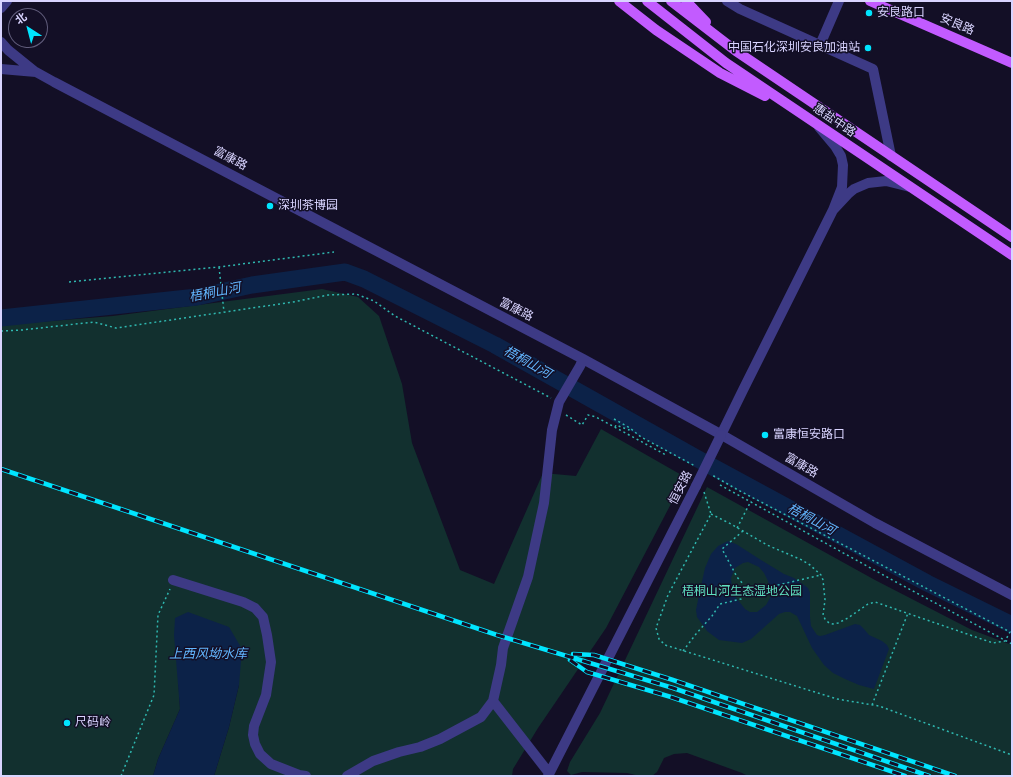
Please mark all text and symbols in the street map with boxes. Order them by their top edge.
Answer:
place label: 安良路口 [877,6,925,20]
north arrow [8,8,48,48]
marker: 安良路口 [864,8,874,18]
text: 北 [13,10,30,27]
street label: 安良路 [938,11,976,39]
place label: 中国石化深圳安良加油站 [728,41,860,55]
marker: 中国石化深圳安良加油站 [863,43,873,53]
street label: 惠盐中路 [810,102,858,140]
street label: 富康路 [211,144,249,174]
place label: 深圳茶博园 [278,199,338,213]
marker: 深圳茶博园 [265,201,275,211]
water label: 梧桐山河 [188,280,242,306]
street label: 富康路 [497,295,535,325]
water label: 梧桐山河 [500,344,554,382]
place label: 富康恒安路口 [773,428,845,442]
marker: 富康恒安路口 [760,430,770,440]
street label: 富康路 [782,451,820,481]
street label: 恒安路 [666,469,696,507]
water label: 梧桐山河 [784,501,838,539]
park label: 梧桐山河生态湿地公园 [682,585,802,599]
water label: 上西风坳水库 [169,647,247,663]
place label: 尺码岭 [75,716,111,730]
marker: 尺码岭 [62,718,72,728]

